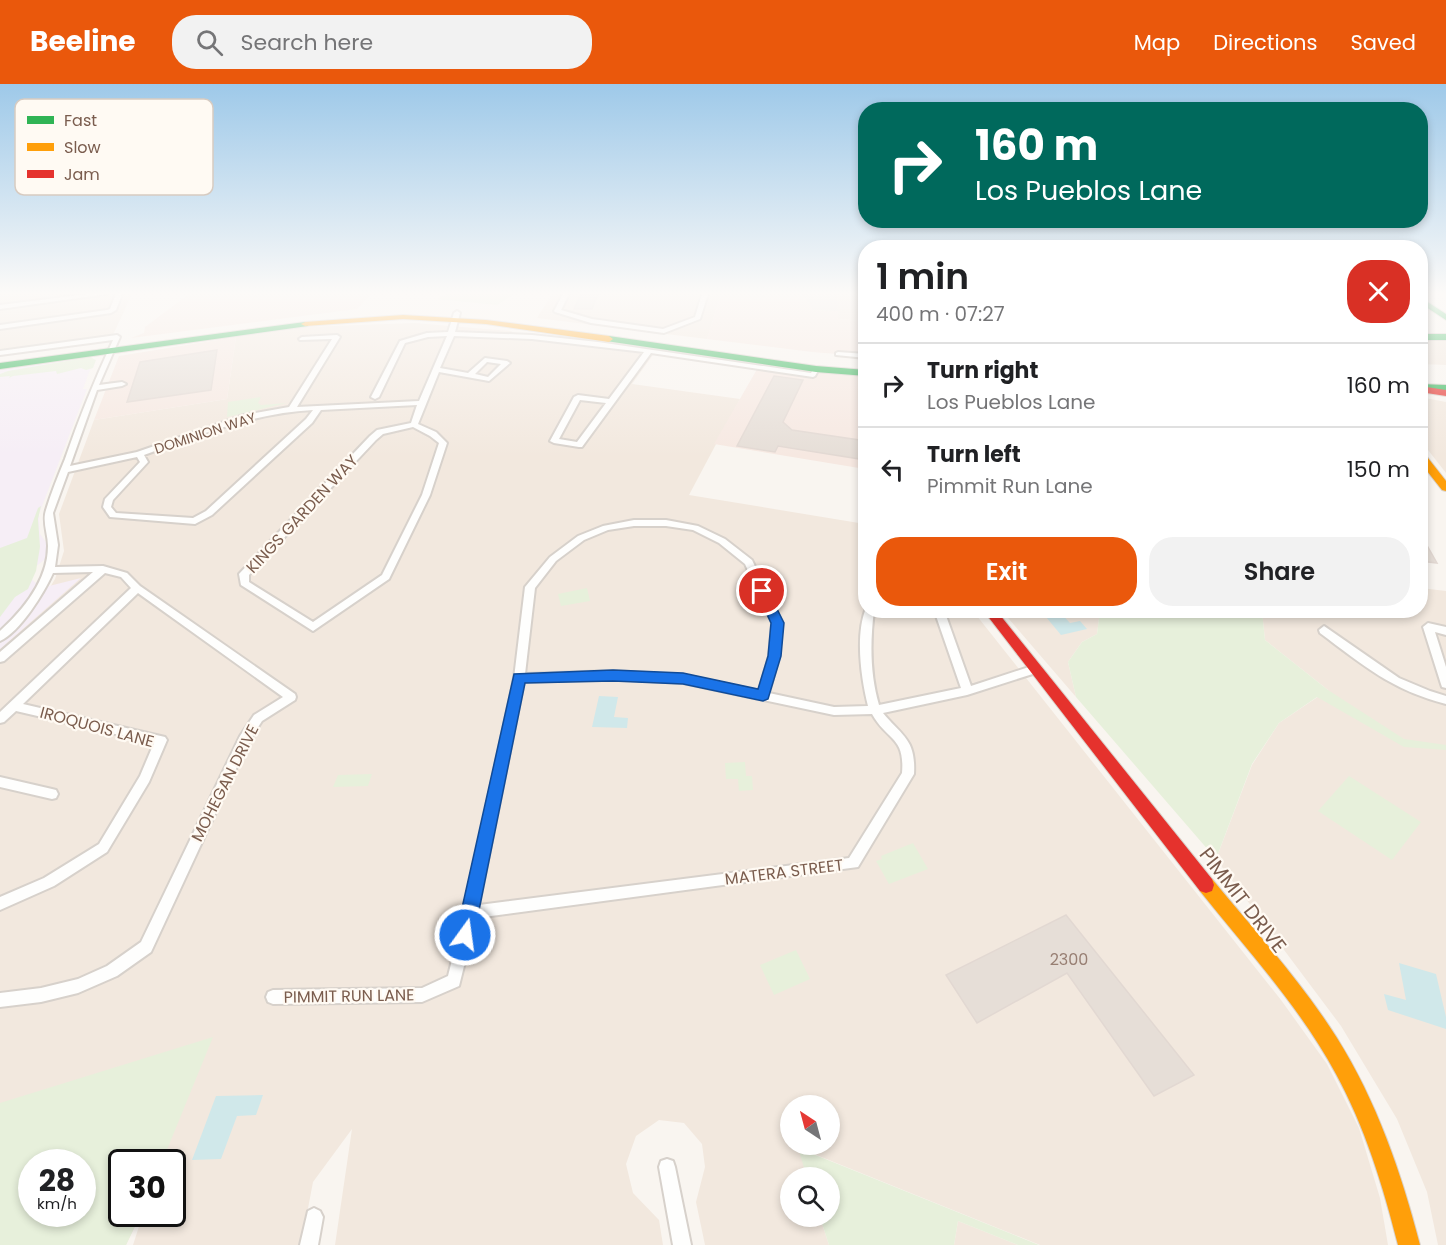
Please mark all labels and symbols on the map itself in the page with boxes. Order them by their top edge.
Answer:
legend [15,99,213,195]
text: Fast [64,109,97,132]
text: Slow [64,136,101,159]
text: Jam [64,163,100,186]
street label: DOMINION WAY [152,407,258,459]
street label: KINGS GARDEN WAY [241,449,364,578]
pin [736,565,787,616]
street label: IROQUOIS LANE [38,701,156,753]
street label: MOHEGAN DRIVE [186,721,264,845]
street label: PIMMIT DRIVE [1193,841,1293,959]
street label: MATERA STREET [724,853,845,891]
position arrow [433,903,497,967]
house number: 2300 [1050,948,1088,971]
street label: PIMMIT RUN LANE [283,983,415,1009]
north arrow [780,1095,840,1155]
speed limit sign: 30 [108,1149,186,1227]

